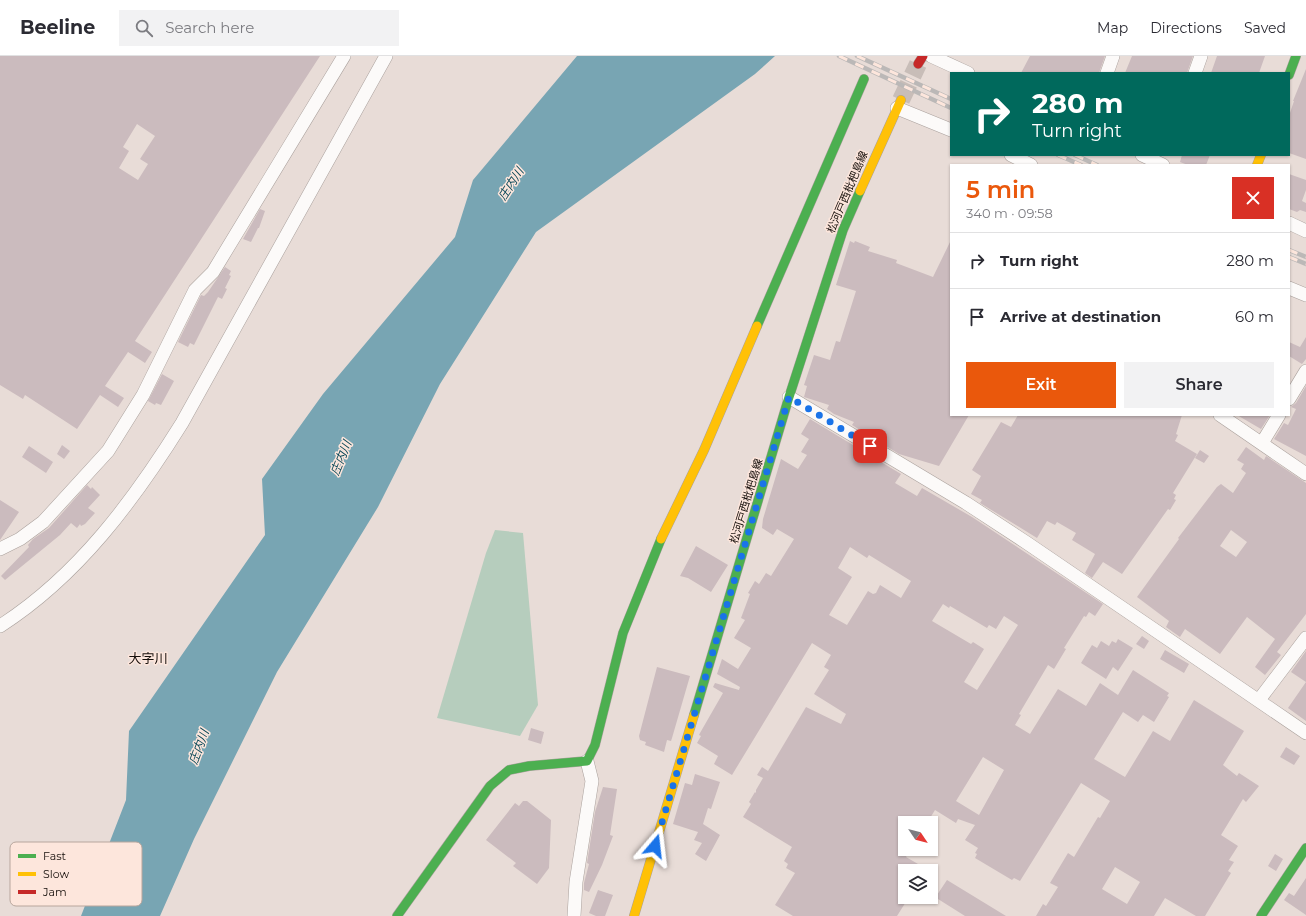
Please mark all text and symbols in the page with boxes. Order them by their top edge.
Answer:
search box [119,10,399,46]
text: Beeline [20,16,95,39]
icon: search [133,17,155,39]
text: Search here [165,18,254,37]
text: Map [1097,19,1128,37]
text: Directions [1150,19,1222,37]
text: Saved [1244,19,1286,37]
text: 280 m [1032,86,1123,120]
icon: right [966,88,1018,140]
text: Turn right [1032,120,1122,142]
street label: 松河戸西枇杷島線 [823,149,871,235]
water label: 庄内川 [494,163,528,203]
text: 5 min [966,175,1035,204]
button: close [1232,177,1274,219]
text: 340 m · 09:58 [966,205,1053,221]
icon: right [966,250,988,272]
text: Turn right [1000,251,1079,270]
text: 280 m [1226,251,1274,270]
icon: arrive [966,306,988,328]
text: Arrive at destination [1000,307,1161,326]
text: 60 m [1235,307,1274,326]
button: Exit [966,362,1116,408]
button: Share [1124,362,1274,408]
pin [853,429,887,463]
icon: arrive [859,435,881,457]
water label: 庄内川 [327,436,355,477]
street label: 松河戸西枇杷島線 [726,457,766,545]
district label: 大字川 [128,650,168,666]
water label: 庄内川 [185,725,212,766]
north arrow [898,816,938,856]
map controls [898,816,938,904]
position arrow [634,825,676,867]
legend [10,842,142,906]
text: Fast [43,849,67,863]
button: layers [898,864,938,904]
text: Slow [43,867,69,881]
text: Jam [42,885,67,899]

